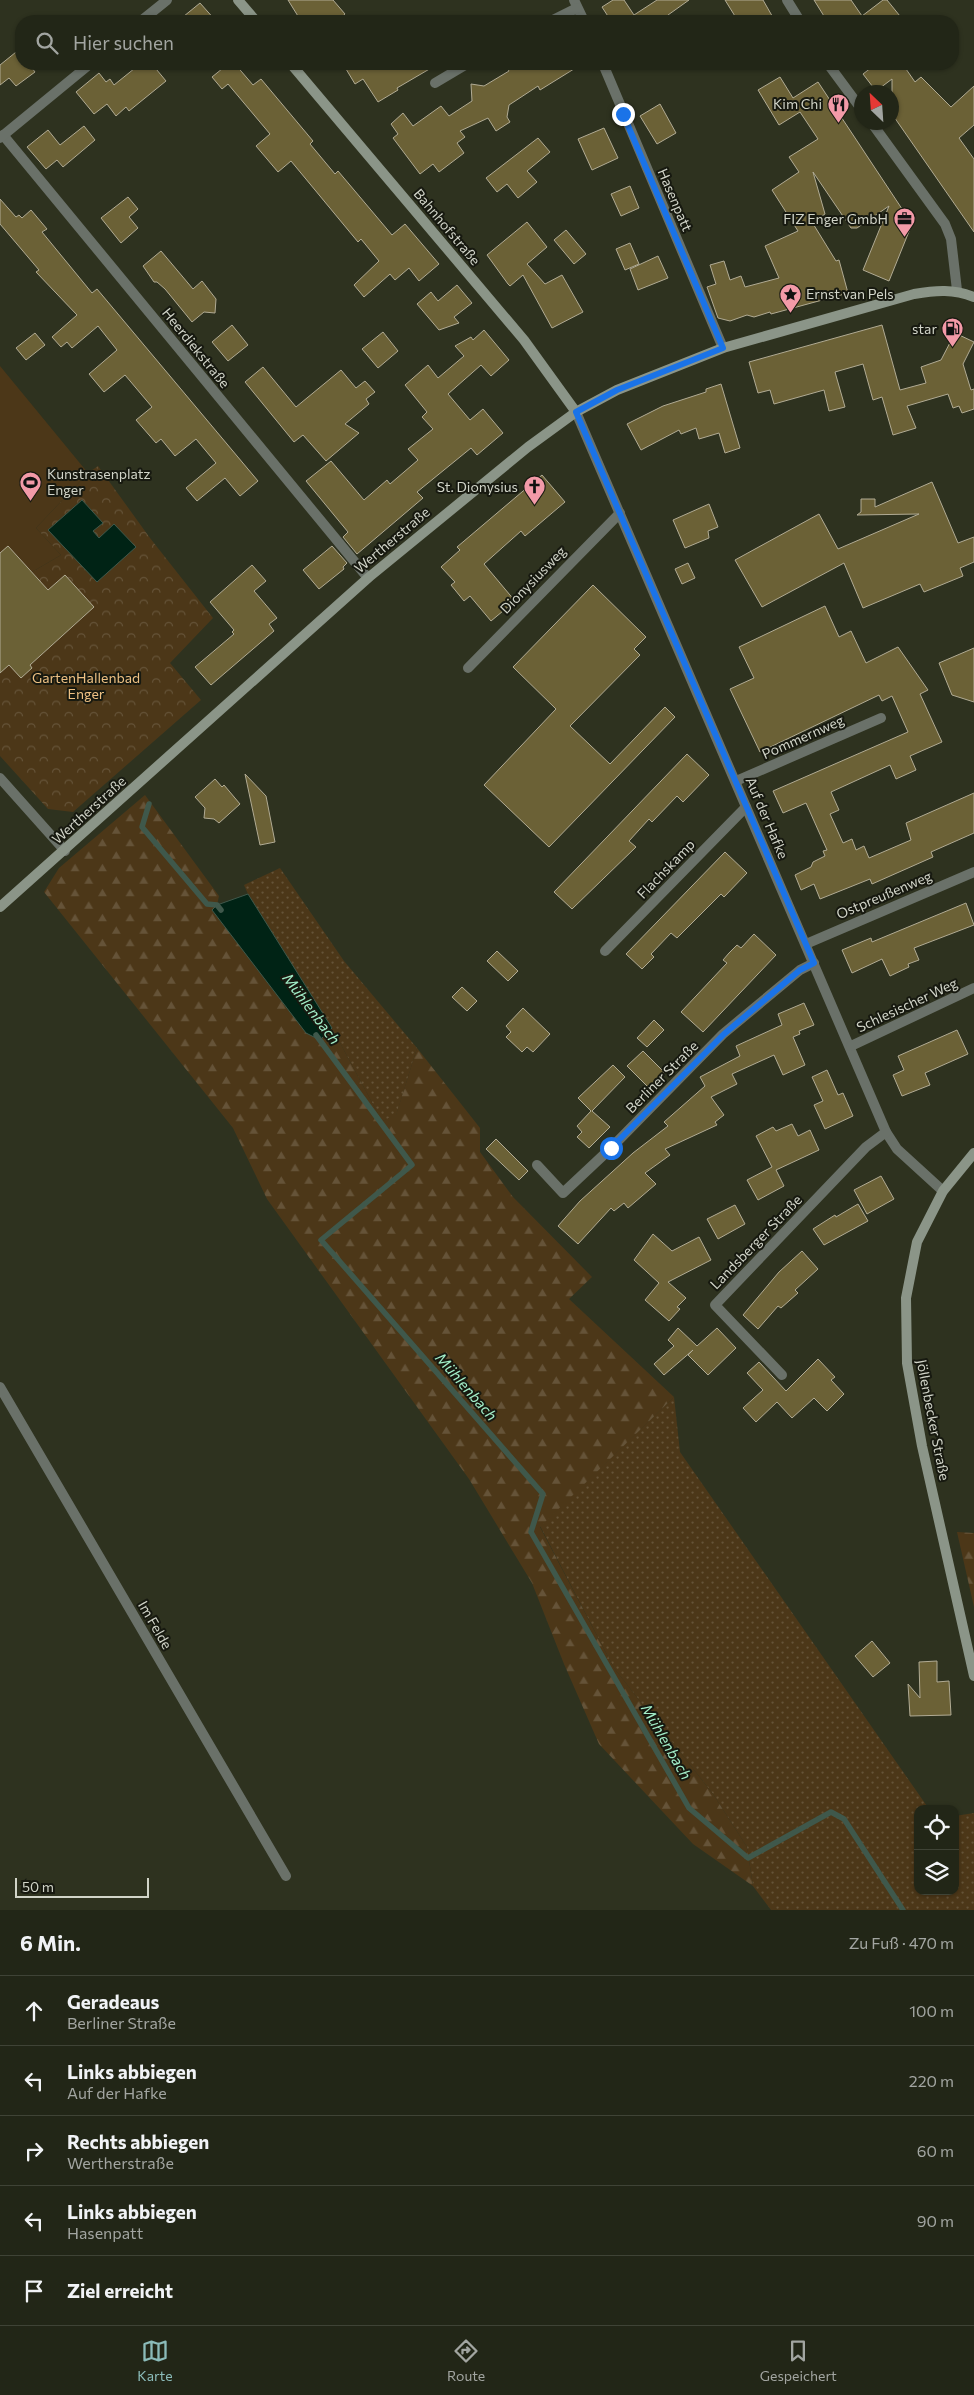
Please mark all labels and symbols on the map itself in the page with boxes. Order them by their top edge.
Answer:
north arrow [854,85,899,130]
restaurant icon: Kim Chi [826,92,850,123]
place label: Kim Chi [773,95,822,112]
route end [612,103,635,126]
street label: Hasenpatt [655,166,696,234]
street label: Bahnhofstraße [410,185,484,268]
office icon: FIZ Enger GmbH [892,207,916,238]
place label: FIZ Enger GmbH [783,210,888,227]
place icon: Ernst van Pels [778,282,802,313]
place label: Ernst van Pels [806,285,894,302]
street label: Heerdiekstraße [159,304,234,391]
fuel station icon: star [941,317,965,348]
place label: star [912,320,937,337]
place label: Kunstrasenplatz Enger [47,465,151,498]
sports icon: Kunstrasenplatz Enger [19,470,43,501]
church icon: St. Dionysius [522,475,546,506]
place label: St. Dionysius [437,478,518,495]
street label: Wertherstraße [350,503,433,576]
street label: Dionysiusweg [496,542,569,617]
park label: GartenHallenbad Enger [32,669,140,702]
street label: Pommernweg [759,711,847,762]
street label: Wertherstraße [48,772,129,847]
street label: Auf der Hafke [743,774,792,861]
street label: Flachskamp [633,836,698,902]
street label: Ostpreußenweg [834,867,934,922]
water label: Mühlenbach [279,969,344,1047]
street label: Schlesischer Weg [854,974,960,1035]
street label: Berliner Straße [622,1037,701,1116]
route start [600,1137,623,1160]
street label: Landsberger Straße [706,1191,805,1292]
water label: Mühlenbach [432,1349,501,1424]
street label: Jöllenbecker Straße [913,1358,954,1482]
street label: Im Felde [135,1598,176,1652]
water label: Mühlenbach [638,1700,696,1783]
scale bar [15,1875,149,1898]

